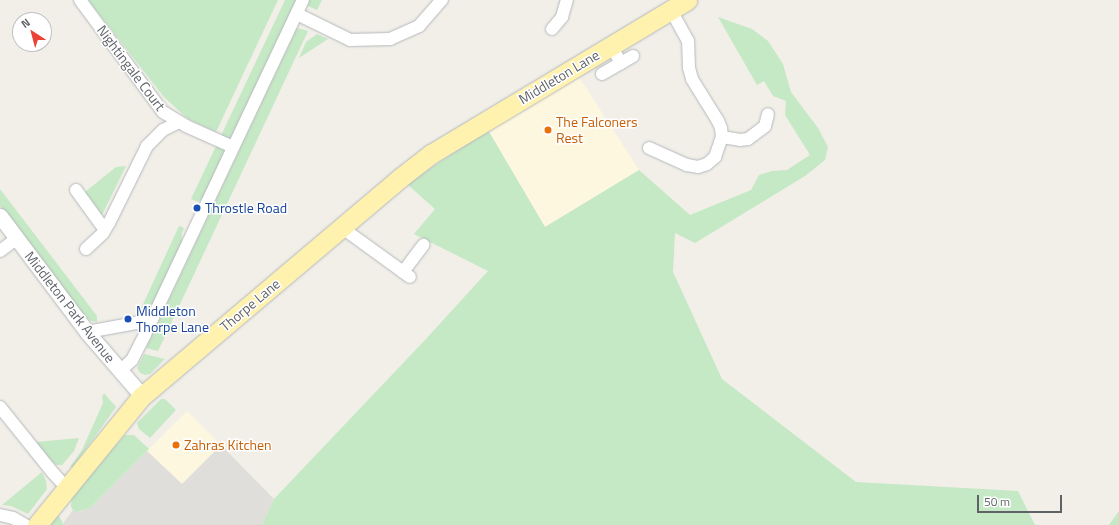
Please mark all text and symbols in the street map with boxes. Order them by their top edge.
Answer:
north arrow [12,12,52,52]
text: N [18,14,33,32]
street label: Nightingale Court [93,22,169,114]
street label: Middleton Lane [516,46,602,108]
place label: The Falconers Rest [556,114,638,146]
marker: The Falconers Rest [543,125,553,135]
place label: Throstle Road [205,200,287,216]
marker: Throstle Road [192,203,202,213]
street label: Middleton Park Avenue [21,248,119,366]
street label: Thorpe Lane [217,275,283,335]
place label: Middleton Thorpe Lane [136,303,209,336]
marker: Middleton Thorpe Lane [123,314,133,324]
place label: Zahras Kitchen [184,437,272,453]
marker: Zahras Kitchen [171,440,181,450]
scale bar [979,487,1064,513]
text: 50 m [984,492,1010,511]

